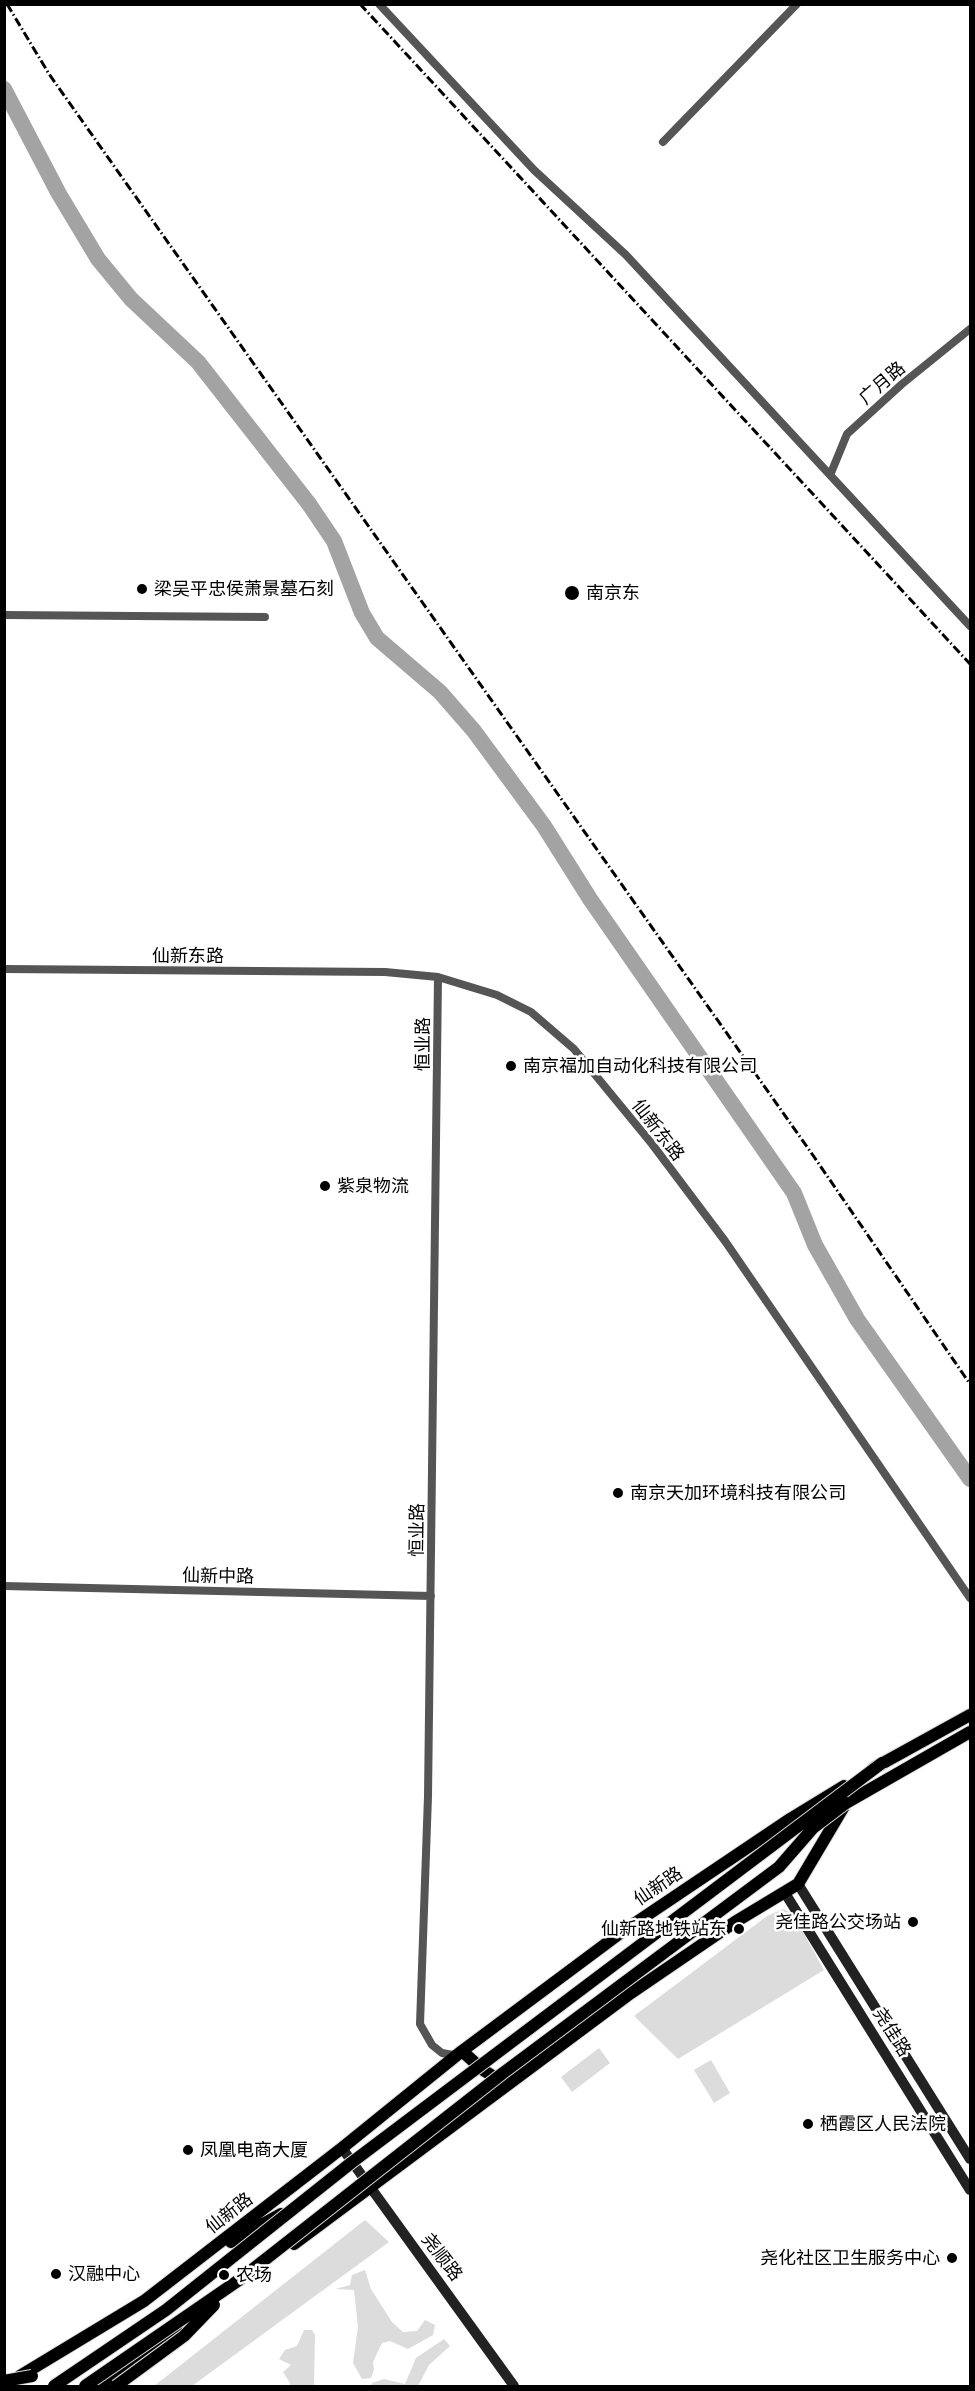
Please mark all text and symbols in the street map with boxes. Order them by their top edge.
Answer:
street label: 广月路 [855,357,909,409]
place label: 梁吴平忠侯萧景墓石刻 [154,578,334,600]
marker: 梁吴平忠侯萧景墓石刻 [135,582,149,596]
place label: 南京东 [586,582,640,604]
marker: 南京东 [563,584,581,602]
street label: 仙新东路 [152,945,224,967]
street label: 恒业路 [412,1017,434,1071]
place label: 南京福加自动化科技有限公司 [523,1055,757,1077]
marker: 南京福加自动化科技有限公司 [504,1059,518,1073]
street label: 仙新东路 [627,1095,689,1165]
place label: 紫泉物流 [337,1175,409,1197]
marker: 紫泉物流 [318,1179,332,1193]
place label: 南京天加环境科技有限公司 [630,1482,846,1504]
marker: 南京天加环境科技有限公司 [611,1486,625,1500]
street label: 恒业路 [406,1503,428,1557]
street label: 仙新中路 [182,1565,254,1587]
street label: 仙新路 [630,1862,686,1910]
place label: 尧佳路公交场站 [775,1911,901,1933]
marker: 尧佳路公交场站 [906,1915,920,1929]
place label: 仙新路地铁站东 [601,1918,727,1940]
marker: 仙新路地铁站东 [732,1922,746,1936]
street label: 尧佳路 [869,2003,915,2061]
place label: 栖霞区人民法院 [820,2113,946,2135]
marker: 栖霞区人民法院 [801,2117,815,2131]
place label: 凤凰电商大厦 [200,2139,308,2161]
marker: 凤凰电商大厦 [181,2143,195,2157]
street label: 仙新路 [201,2188,257,2238]
street label: 尧顺路 [417,2229,467,2285]
place label: 尧化社区卫生服务中心 [760,2247,940,2269]
marker: 尧化社区卫生服务中心 [945,2251,959,2265]
place label: 汉融中心 [68,2263,140,2285]
place label: 农场 [236,2264,272,2286]
marker: 汉融中心 [49,2267,63,2281]
marker: 农场 [217,2268,231,2282]

